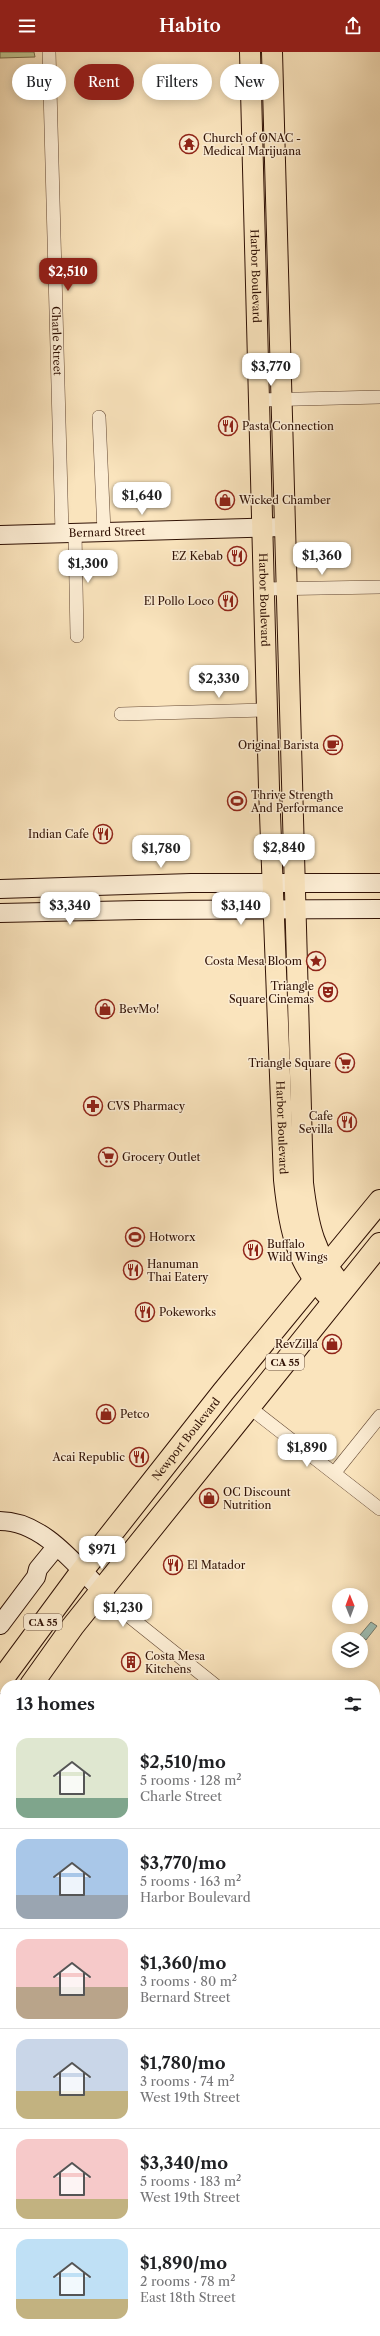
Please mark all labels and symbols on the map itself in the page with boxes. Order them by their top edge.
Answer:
place label: Church of ONAC - Medical Marijuana [203,131,301,158]
temple icon: Church of ONAC - Medical Marijuana [178,133,200,155]
street label: Harbor Boulevard [248,229,264,323]
pin: $2,510 [35,258,101,292]
street label: Charle Street [49,306,65,376]
pin: $3,770 [238,353,304,387]
restaurant icon: Pasta Connection [217,415,239,437]
place label: Pasta Connection [242,419,334,433]
pin: $1,640 [109,482,175,516]
shop icon: Wicked Chamber [214,489,236,511]
place label: Wicked Chamber [238,493,331,507]
street label: Bernard Street [68,524,146,540]
pin: $1,360 [289,542,355,576]
restaurant icon: EZ Kebab [226,545,248,567]
place label: EZ Kebab [172,549,223,563]
pin: $1,300 [55,550,121,584]
street label: Harbor Boulevard [256,553,272,647]
restaurant icon: El Pollo Loco [217,590,239,612]
place label: El Pollo Loco [144,594,214,608]
pin: $2,330 [186,665,252,699]
cafe icon: Original Barista [322,734,344,756]
place label: Original Barista [238,738,319,752]
place label: Thrive Strength And Performance [250,788,343,815]
sports icon: Thrive Strength And Performance [226,790,248,812]
restaurant icon: Indian Cafe [92,823,114,845]
place label: Indian Cafe [28,827,89,841]
pin: $2,840 [251,834,317,868]
pin: $1,780 [128,835,194,869]
pin: $3,340 [37,892,103,926]
pin: $3,140 [208,892,274,926]
place icon: Costa Mesa Bloom [305,950,327,972]
place label: Costa Mesa Bloom [205,954,303,968]
place label: Triangle Square Cinemas [229,979,314,1006]
theatre icon: Triangle Square Cinemas [317,981,339,1003]
shop icon: BevMo! [94,998,116,1020]
place label: BevMo! [119,1002,159,1016]
supermarket icon: Triangle Square [334,1052,356,1074]
place label: Triangle Square [248,1056,331,1070]
street label: Harbor Boulevard [273,1080,291,1175]
pharmacy icon: CVS Pharmacy [82,1095,104,1117]
place label: CVS Pharmacy [107,1099,186,1113]
place label: Cafe Sevilla [299,1109,333,1136]
restaurant icon: Cafe Sevilla [336,1111,358,1133]
supermarket icon: Grocery Outlet [97,1146,119,1168]
place label: Grocery Outlet [122,1150,201,1164]
sports icon: Hotworx [124,1226,146,1248]
place label: Hotworx [149,1230,196,1244]
place label: Buffalo Wild Wings [266,1237,328,1264]
restaurant icon: Buffalo Wild Wings [242,1239,264,1261]
place label: Hanuman Thai Eatery [147,1257,209,1284]
restaurant icon: Hanuman Thai Eatery [122,1259,144,1281]
restaurant icon: Pokeworks [134,1301,156,1323]
place label: Pokeworks [159,1305,216,1319]
shop icon: RevZilla [321,1333,343,1355]
place label: RevZilla [275,1337,318,1351]
road number: CA 55 [266,1354,304,1370]
street label: Newport Boulevard [149,1394,223,1483]
shop icon: Petco [95,1403,117,1425]
place label: Petco [120,1407,150,1421]
pin: $1,890 [274,1434,340,1468]
restaurant icon: Acai Republic [128,1446,150,1468]
place label: Acai Republic [51,1450,125,1464]
place label: OC Discount Nutrition [223,1485,291,1512]
shop icon: OC Discount Nutrition [198,1487,220,1509]
pin: $971 [78,1536,126,1570]
restaurant icon: El Matador [162,1554,184,1576]
place label: El Matador [187,1558,246,1572]
north arrow [332,1588,368,1624]
pin: $1,230 [90,1594,156,1628]
road number: CA 55 [24,1614,62,1630]
place label: Costa Mesa Kitchens [145,1649,205,1676]
building icon: Costa Mesa Kitchens [120,1651,142,1673]

